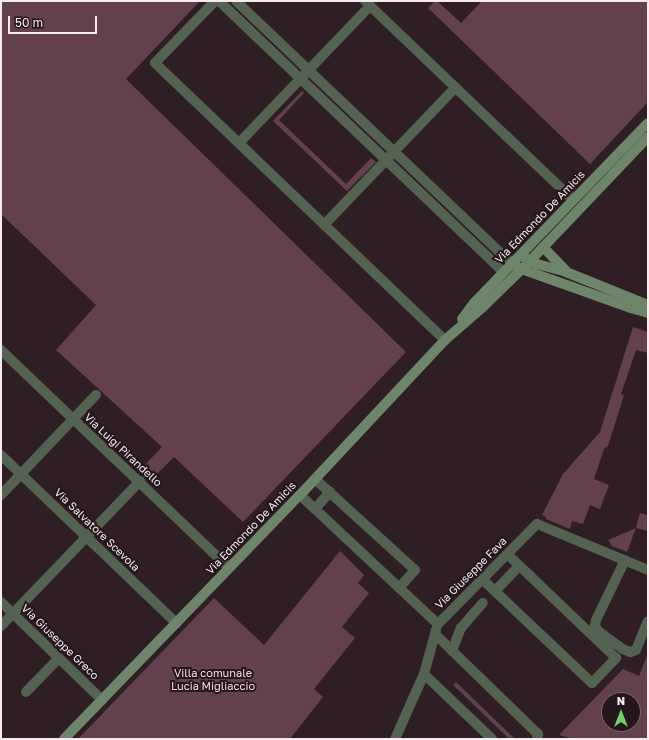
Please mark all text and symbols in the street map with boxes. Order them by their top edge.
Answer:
scale bar [10,8,99,34]
text: 50 m [15,15,43,30]
street label: Via Edmondo De Amicis [492,168,588,266]
street label: Via Luigi Pirandello [81,411,165,489]
street label: Via Edmondo De Amicis [203,479,299,577]
street label: Via Salvatore Scevola [52,486,142,574]
street label: Via Giuseppe Fava [432,534,510,612]
street label: Via Giuseppe Greco [19,602,101,682]
park label: Villa comunale Lucia Migliaccio [171,667,255,693]
north arrow [601,692,641,732]
text: N [617,694,625,707]

